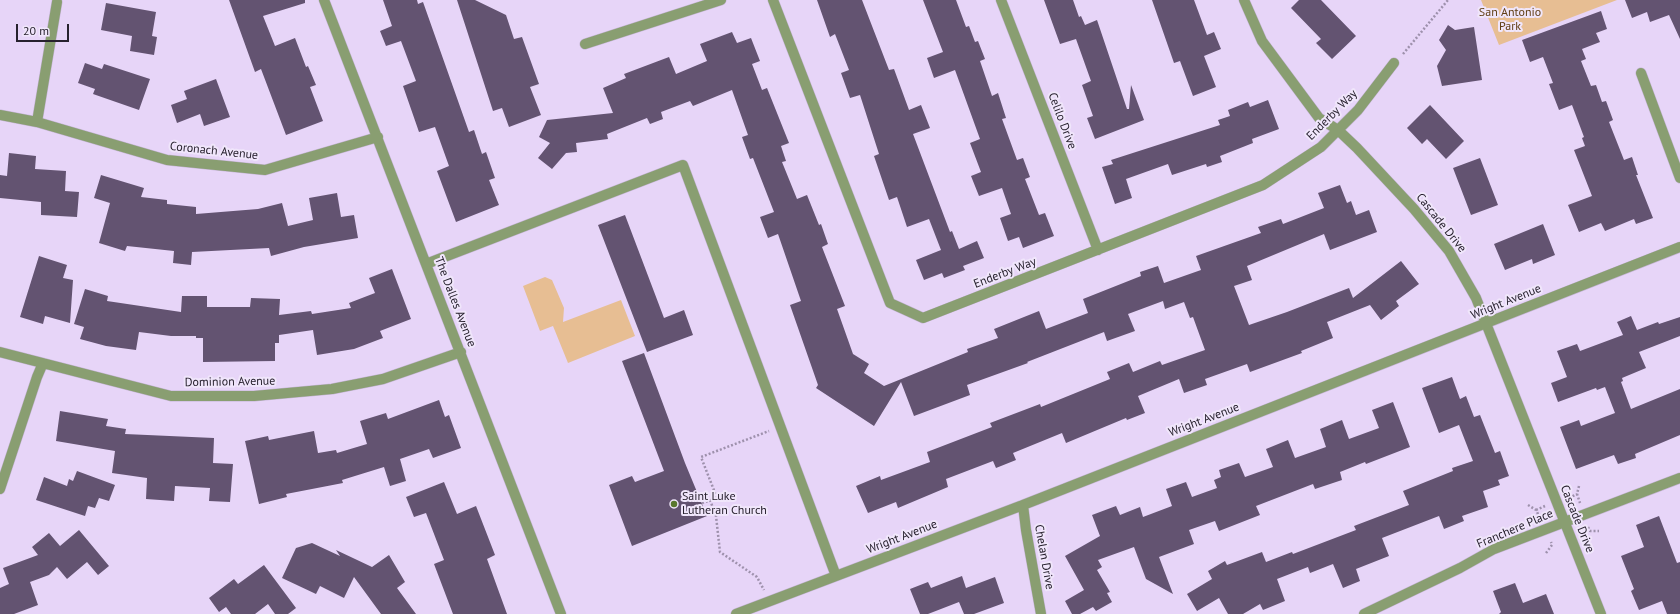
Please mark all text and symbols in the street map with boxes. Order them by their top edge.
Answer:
park label: San Antonio Park [1479,6,1541,34]
scale bar [18,16,71,42]
text: 20 m [23,23,49,38]
street label: Enderby Way [1304,87,1360,143]
street label: Celilo Drive [1045,91,1079,151]
street label: Coronach Avenue [169,139,259,163]
street label: Cascade Drive [1413,191,1469,255]
street label: Enderby Way [972,254,1038,292]
street label: The Dalles Avenue [431,255,479,349]
street label: Wright Avenue [1469,281,1543,323]
street label: Dominion Avenue [185,374,275,390]
street label: Wright Avenue [1167,400,1241,440]
street label: Cascade Drive [1557,483,1597,555]
place label: Saint Luke Lutheran Church [682,490,767,518]
marker: Saint Luke Lutheran Church [669,499,679,509]
street label: Franchere Place [1475,506,1555,552]
street label: Wright Avenue [865,517,939,557]
street label: Chelan Drive [1031,523,1057,591]

